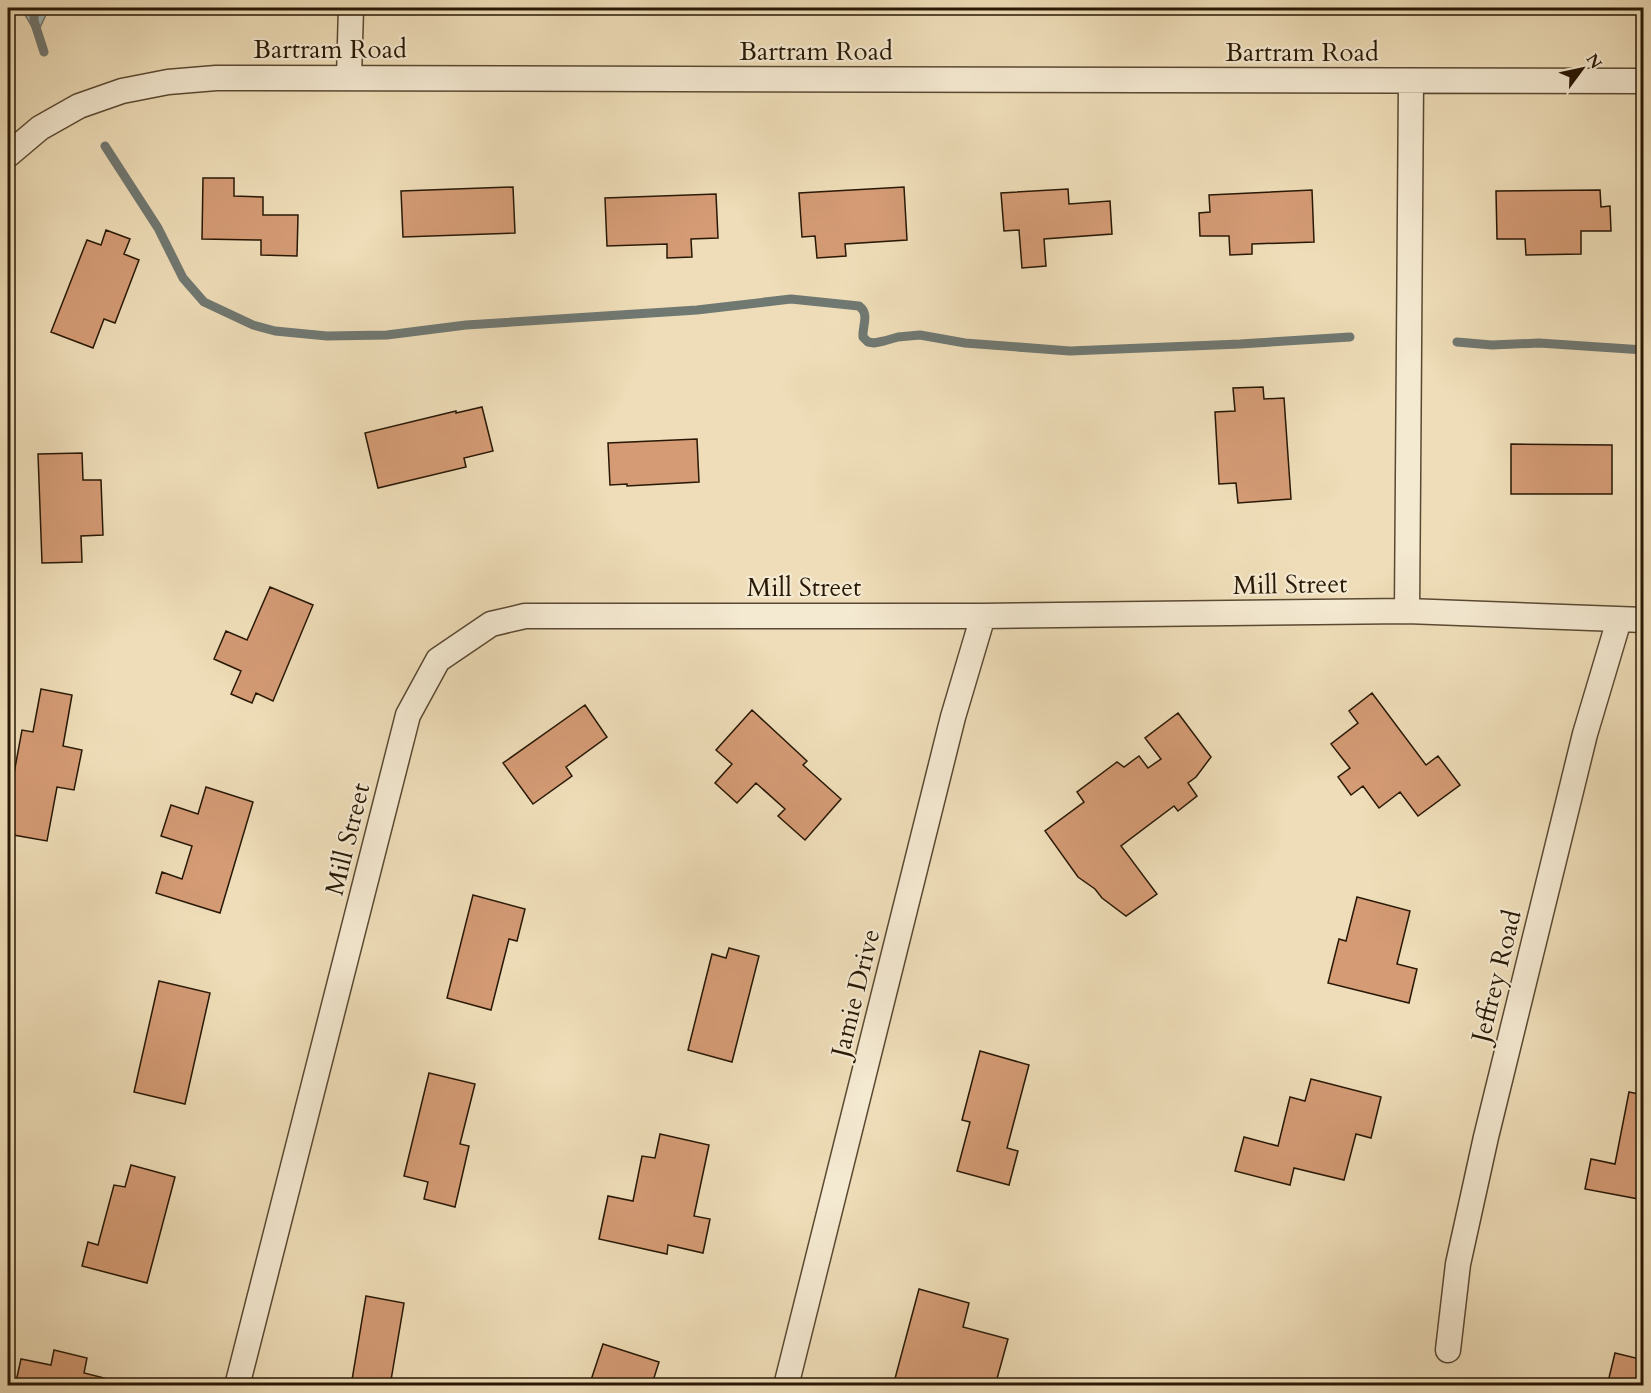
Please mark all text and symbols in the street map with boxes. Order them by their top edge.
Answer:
street label: Bartram Road [253,32,407,67]
street label: Bartram Road [739,34,893,69]
street label: Bartram Road [1225,35,1379,70]
north arrow [1552,39,1612,99]
text: N [1581,50,1607,73]
street label: Mill Street [1232,566,1348,603]
street label: Mill Street [747,570,861,605]
street label: Mill Street [317,779,378,899]
street label: Jeffrey Road [1462,906,1530,1050]
street label: Jamie Drive [822,925,888,1065]

